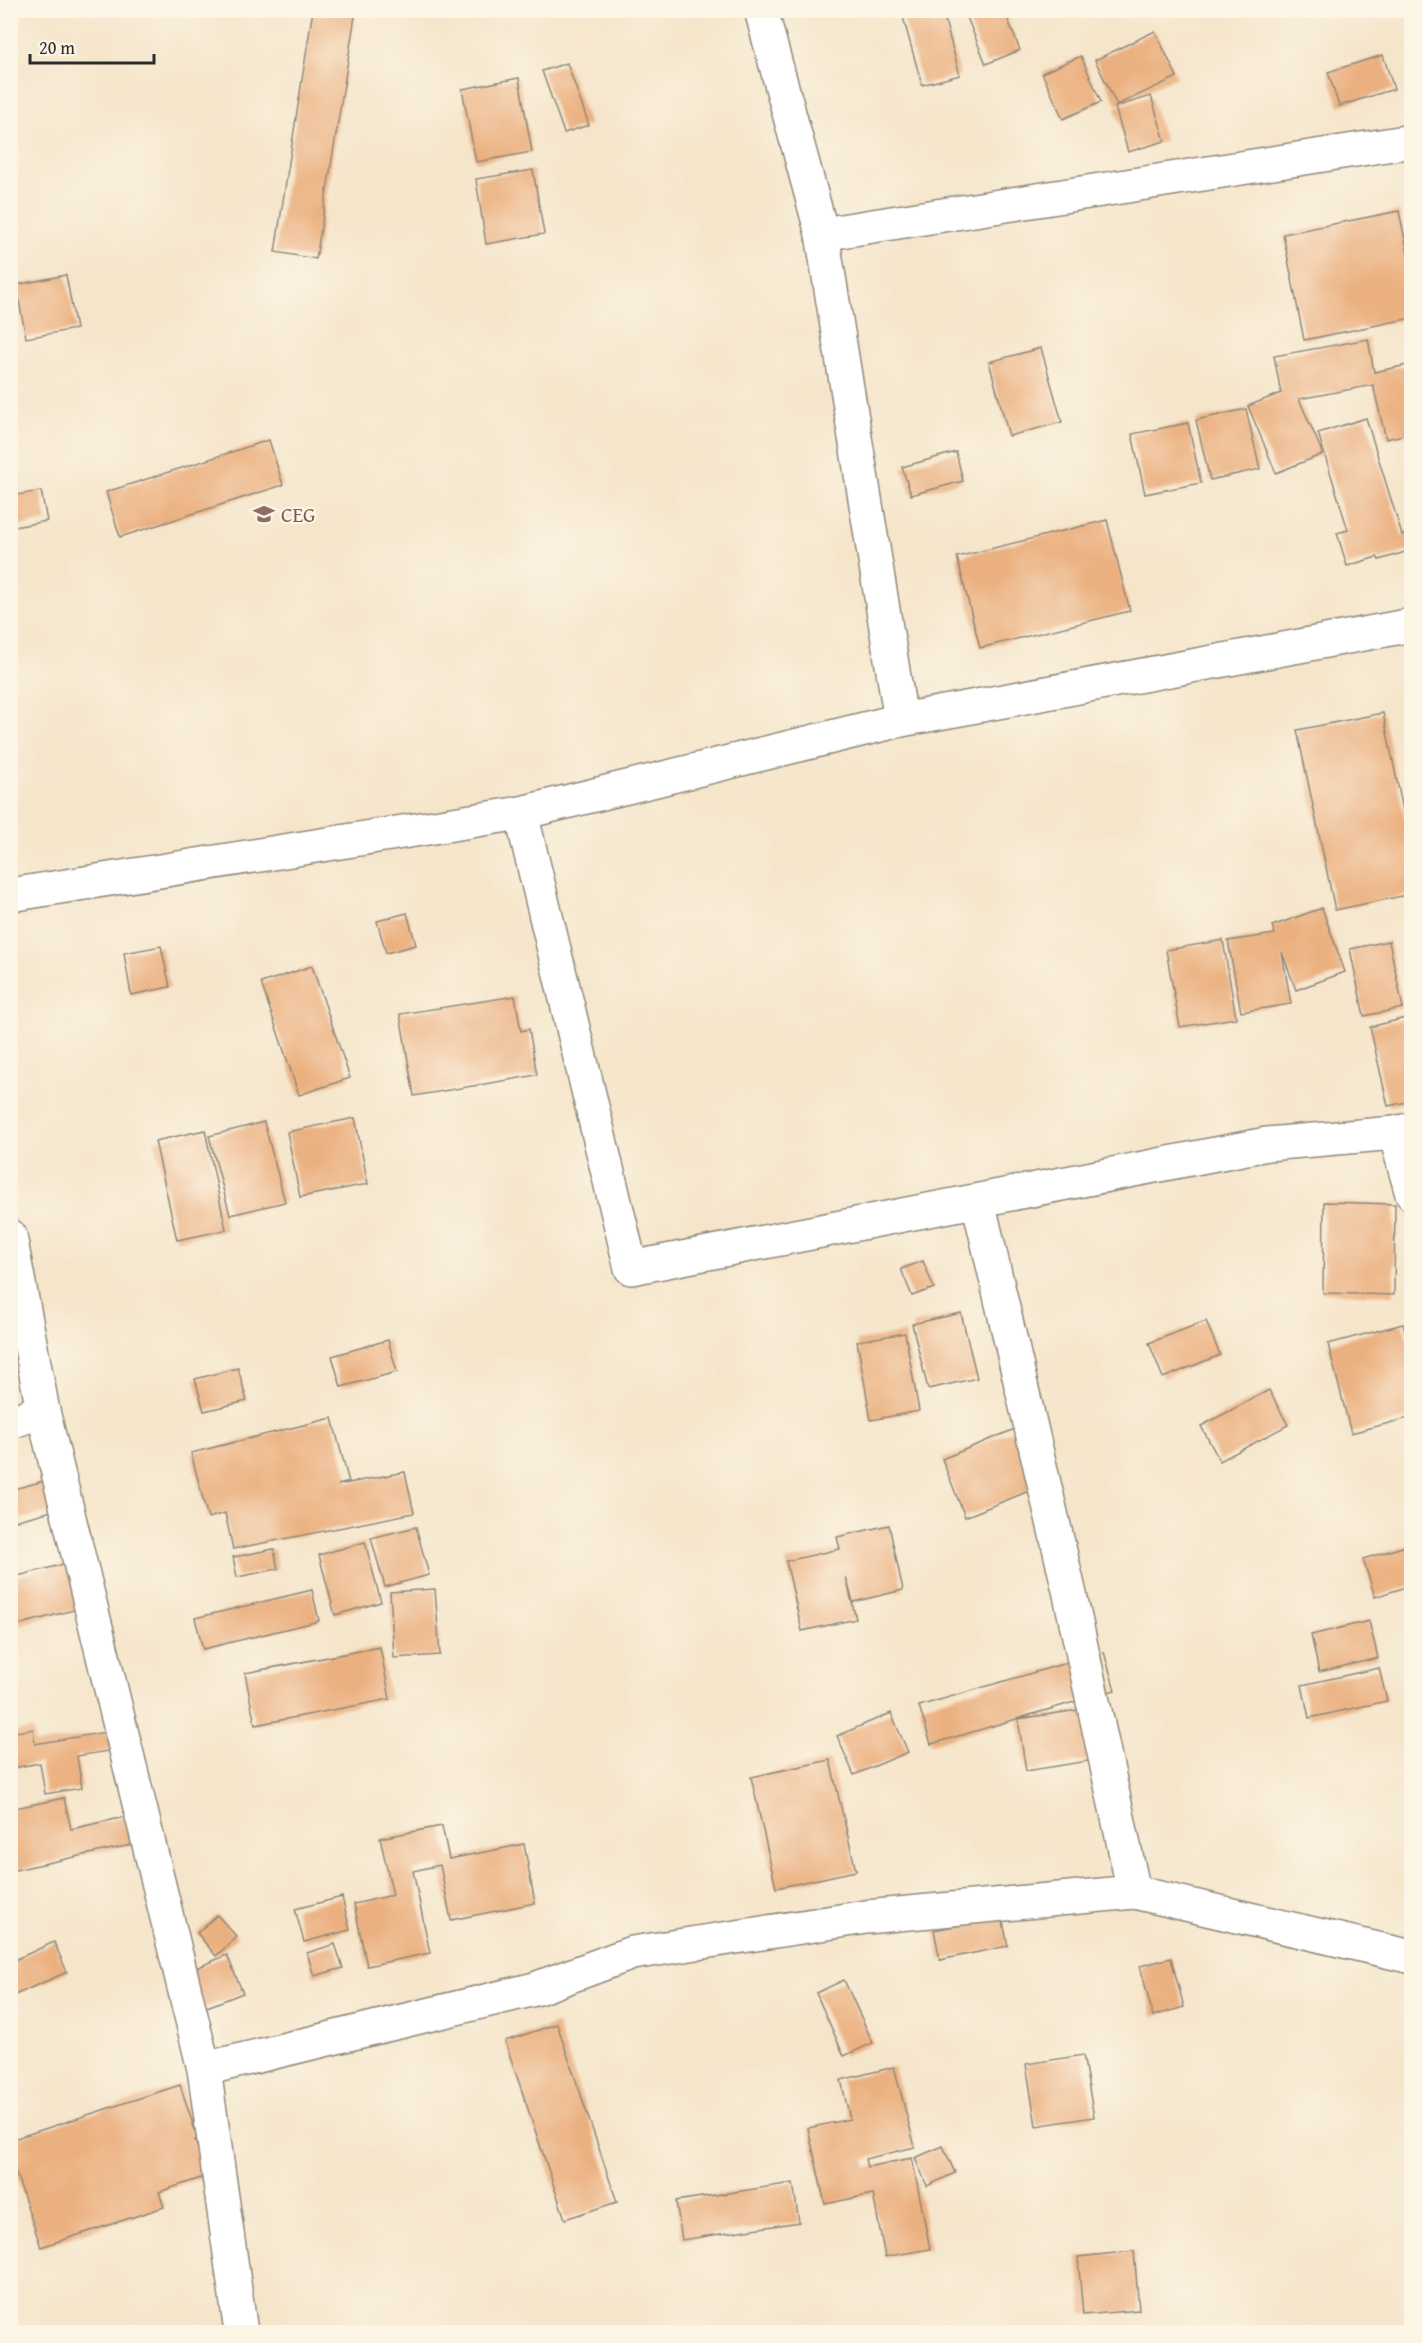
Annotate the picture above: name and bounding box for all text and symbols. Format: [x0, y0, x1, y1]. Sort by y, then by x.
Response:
scale bar [30, 27, 154, 65]
text: 20 m [39, 34, 75, 61]
place label: CEG [281, 499, 315, 530]
school or university icon: CEG [252, 502, 276, 526]

